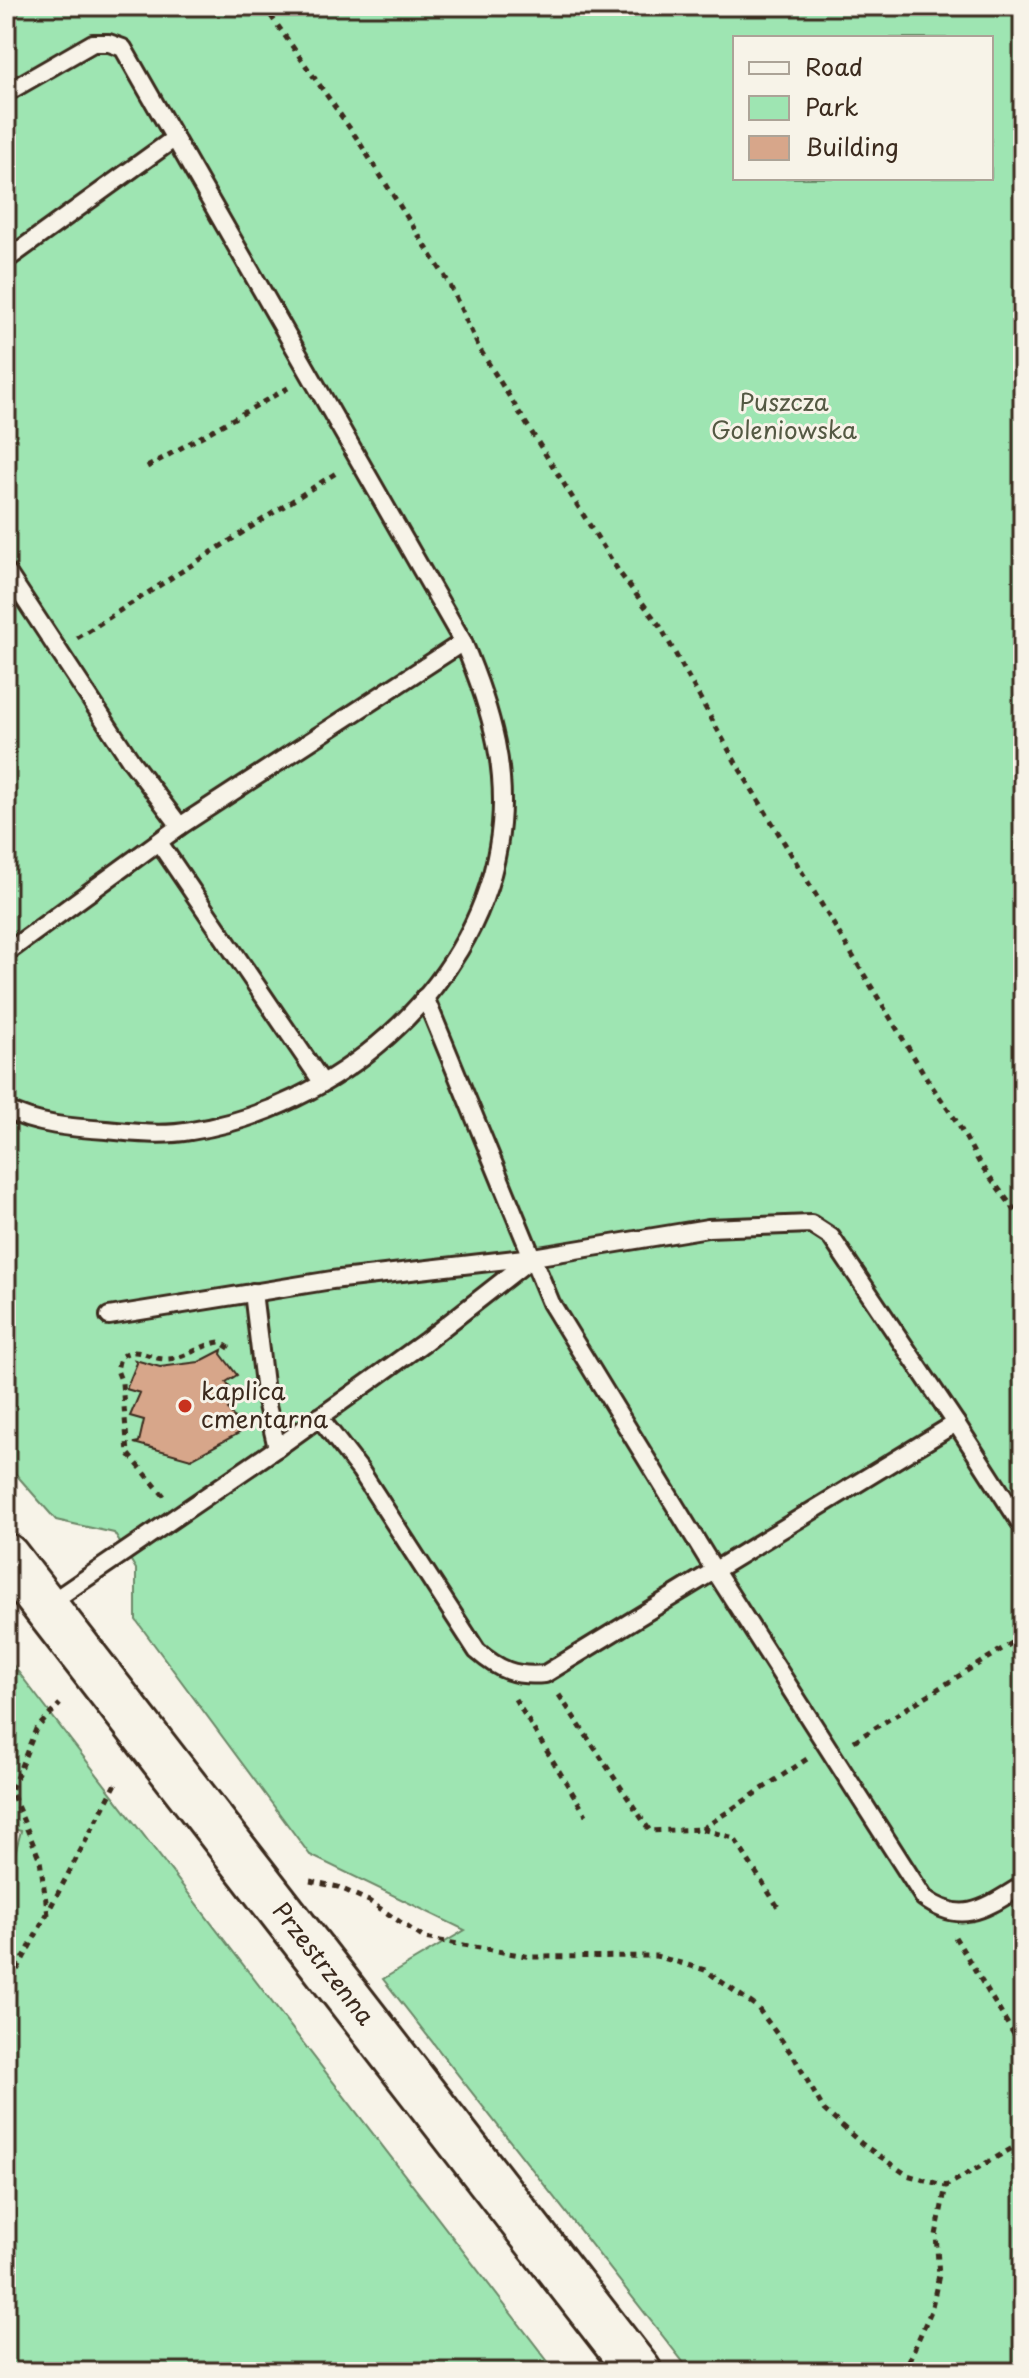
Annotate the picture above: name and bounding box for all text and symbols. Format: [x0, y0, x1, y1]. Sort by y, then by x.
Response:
legend [733, 36, 993, 180]
text: Road [805, 48, 863, 84]
text: Park [805, 88, 859, 124]
text: Building [805, 128, 899, 164]
park label: Puszcza Goleniowska [711, 383, 857, 447]
place label: kaplica cmentarna [201, 1372, 328, 1436]
marker: kaplica cmentarna [176, 1397, 194, 1415]
street label: Przestrzenna [265, 1894, 384, 2032]

